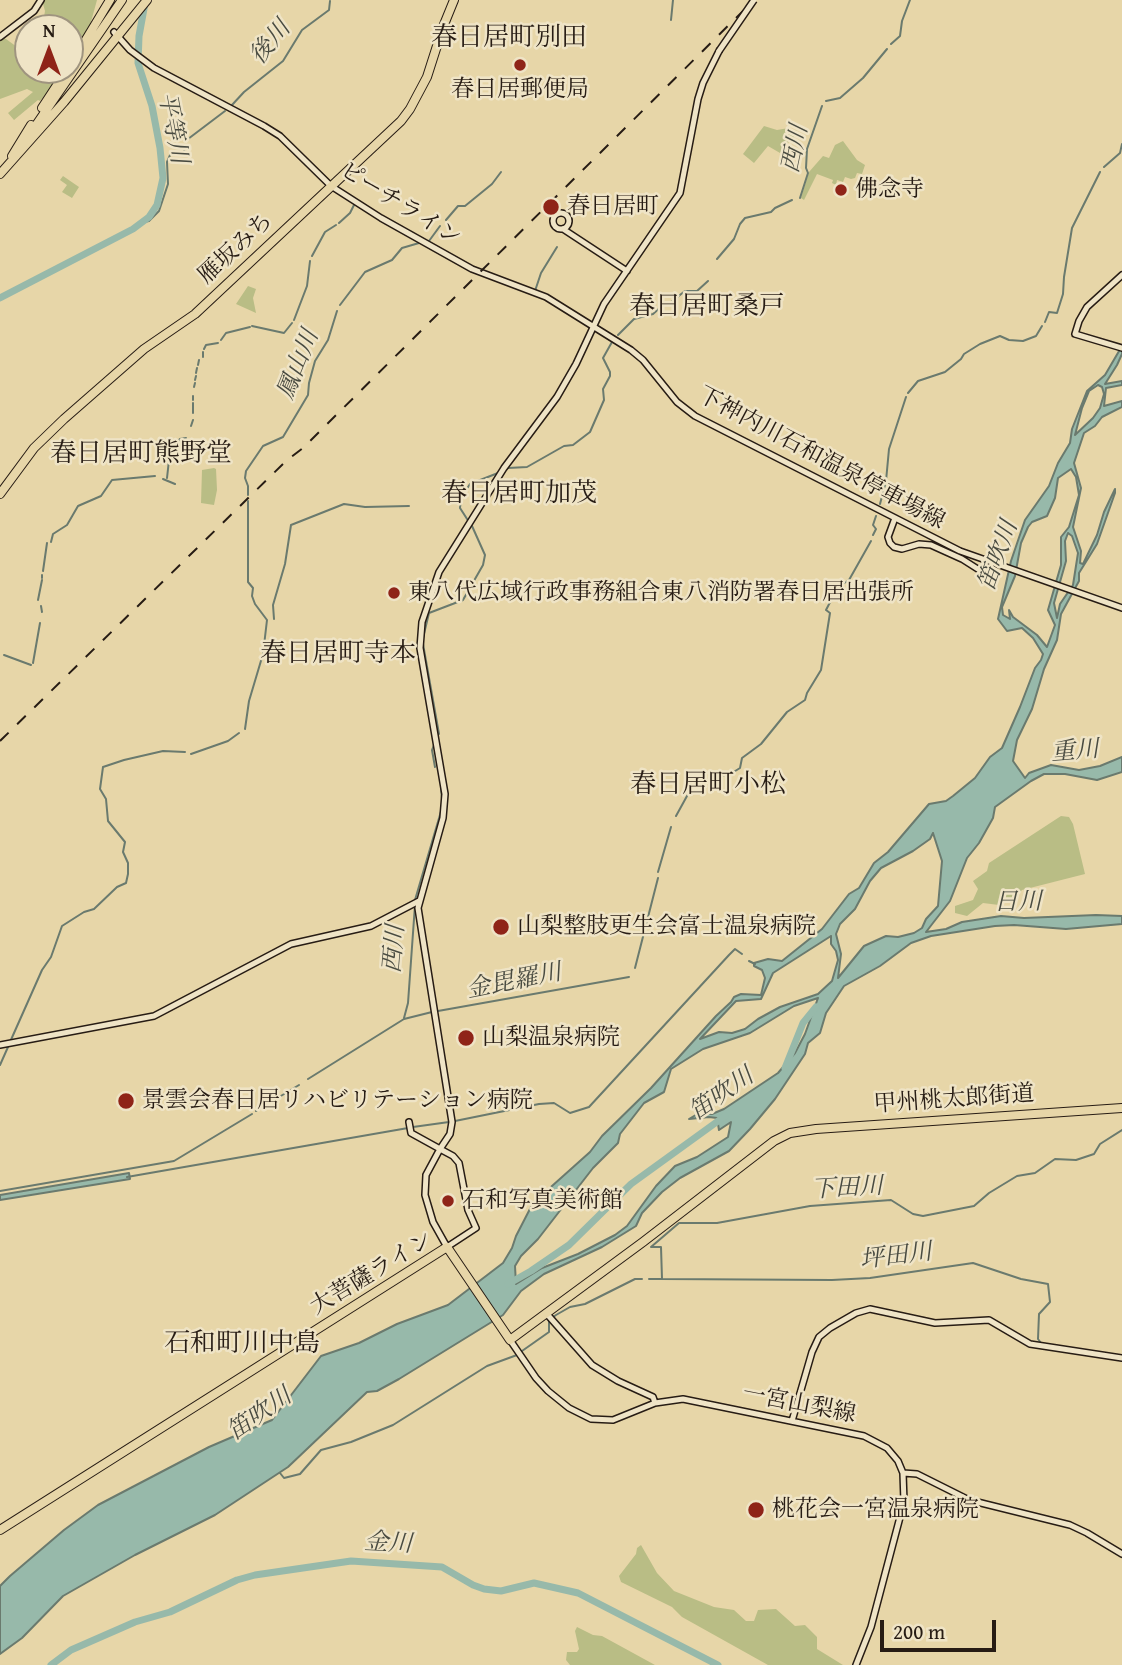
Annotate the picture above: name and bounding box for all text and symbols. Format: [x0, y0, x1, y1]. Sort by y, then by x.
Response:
north arrow [14, 14, 84, 84]
water label: 後川 [245, 15, 297, 71]
text: N [43, 16, 55, 44]
district label: 春日居町別田 [431, 22, 587, 54]
marker: 春日居郵便局 [512, 57, 528, 73]
place label: 春日居郵便局 [451, 76, 589, 104]
water label: 平等川 [151, 90, 193, 166]
water label: 西川 [777, 123, 815, 175]
street label: ピーチライン [335, 157, 465, 253]
place label: 佛念寺 [855, 176, 924, 204]
marker: 佛念寺 [833, 182, 849, 198]
place label: 春日居町 [567, 193, 659, 221]
marker: 春日居町 [541, 197, 561, 217]
street label: 雁坂みち [193, 208, 279, 290]
district label: 春日居町桑戸 [629, 291, 785, 323]
water label: 鳳山川 [272, 326, 326, 404]
street label: 下神内川石和温泉停車場線 [693, 382, 949, 536]
district label: 春日居町熊野堂 [50, 438, 232, 470]
district label: 春日居町加茂 [441, 478, 597, 510]
water label: 笛吹川 [973, 517, 1025, 595]
place label: 東八代広域行政事務組合東八消防署春日居出張所 [408, 579, 914, 607]
marker: 東八代広域行政事務組合東八消防署春日居出張所 [386, 585, 402, 601]
district label: 春日居町寺本 [260, 638, 416, 670]
water label: 重川 [1050, 736, 1100, 768]
district label: 春日居町小松 [630, 769, 786, 801]
water label: 日川 [994, 888, 1042, 918]
place label: 山梨整肢更生会富士温泉病院 [517, 913, 816, 941]
marker: 山梨整肢更生会富士温泉病院 [491, 917, 511, 937]
water label: 西川 [379, 924, 411, 974]
water label: 金毘羅川 [464, 959, 564, 1005]
place label: 山梨温泉病院 [482, 1024, 620, 1052]
marker: 山梨温泉病院 [456, 1028, 476, 1048]
water label: 笛吹川 [684, 1063, 760, 1127]
street label: 甲州桃太郎街道 [873, 1081, 1035, 1119]
place label: 景雲会春日居リハビリテーション病院 [142, 1087, 533, 1115]
marker: 景雲会春日居リハビリテーション病院 [116, 1091, 136, 1111]
water label: 下田川 [810, 1173, 884, 1205]
place label: 石和写真美術館 [462, 1187, 623, 1215]
marker: 石和写真美術館 [440, 1193, 456, 1209]
street label: 大菩薩ライン [306, 1227, 438, 1321]
water label: 坪田川 [859, 1238, 933, 1276]
district label: 石和町川中島 [164, 1328, 320, 1360]
street label: 一宮山梨線 [740, 1380, 858, 1430]
water label: 笛吹川 [222, 1383, 298, 1447]
place label: 桃花会一宮温泉病院 [772, 1496, 979, 1524]
marker: 桃花会一宮温泉病院 [746, 1500, 766, 1520]
water label: 金川 [363, 1528, 413, 1560]
scale bar [884, 1606, 1000, 1650]
text: 200 m [893, 1616, 945, 1647]

